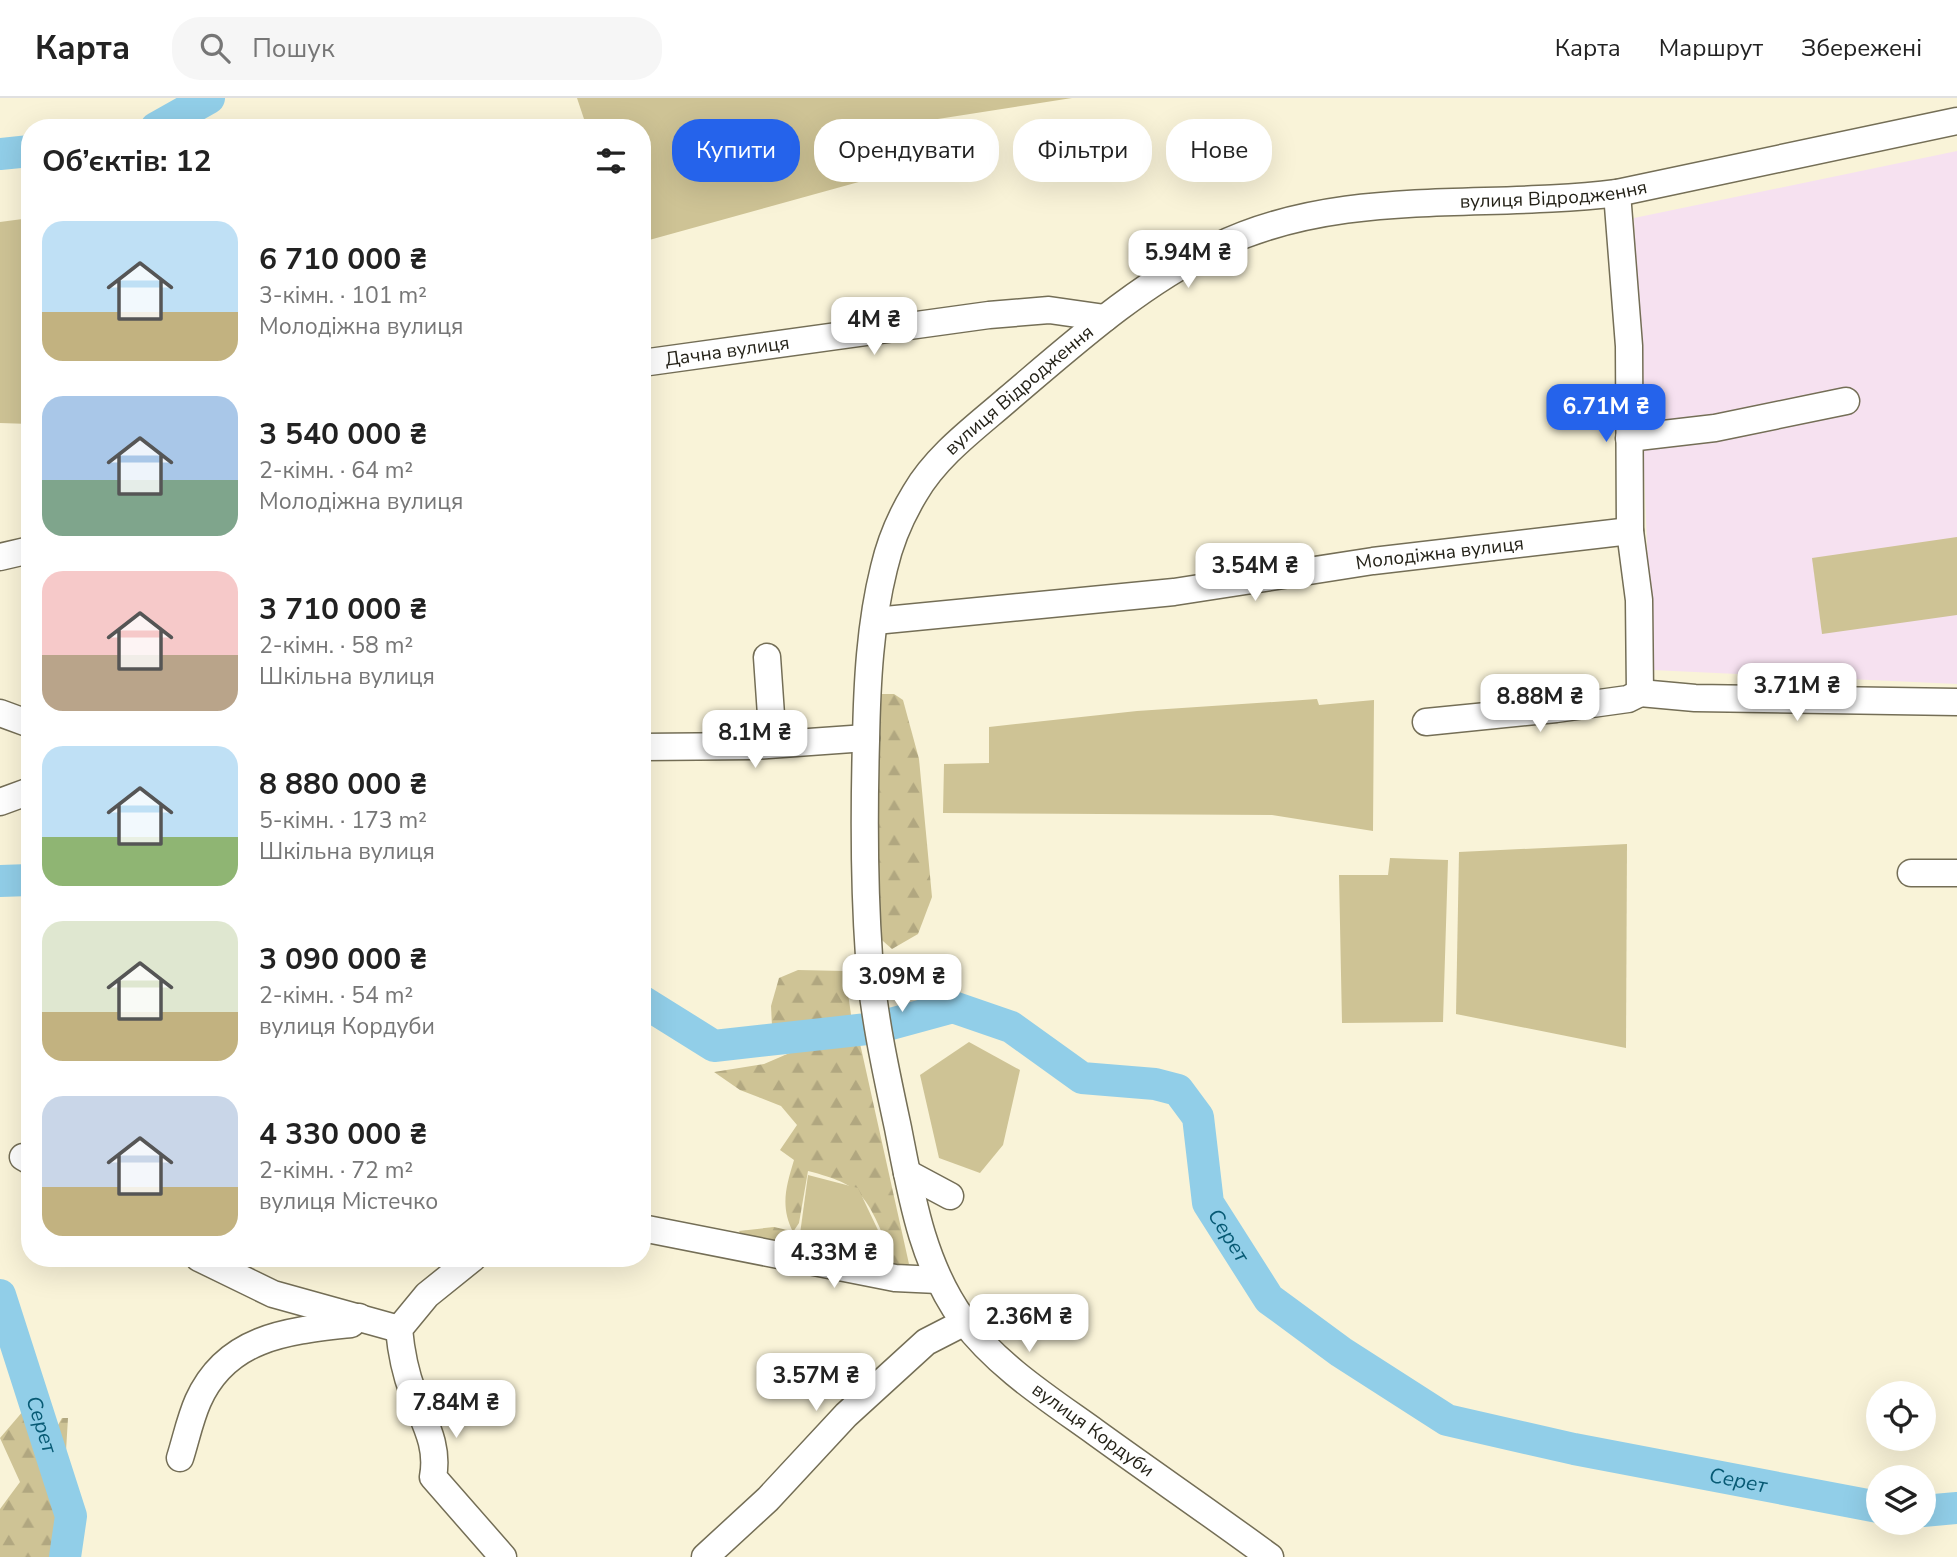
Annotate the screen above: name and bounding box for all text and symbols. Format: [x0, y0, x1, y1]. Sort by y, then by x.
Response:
search box [172, 17, 662, 80]
text: Карта [35, 26, 130, 71]
icon: search [196, 29, 234, 67]
text: Пошук [252, 31, 335, 66]
text: Карта [1555, 32, 1621, 64]
text: Маршрут [1659, 32, 1763, 64]
text: Збережені [1801, 32, 1922, 64]
chip: Купити [672, 119, 800, 182]
chip: Орендувати [814, 119, 999, 182]
chip: Фільтри [1013, 119, 1152, 182]
chip: Нове [1166, 119, 1272, 182]
text: Об’єктів: 12 [42, 141, 212, 182]
icon: filters [592, 142, 630, 180]
street label: вулиця Відродження [1459, 174, 1650, 215]
pin: 5.94M ₴ [1123, 230, 1253, 290]
text: 5.94M ₴ [1144, 237, 1232, 268]
text: 6 710 000 ₴ [259, 239, 427, 280]
icon: home [98, 249, 182, 333]
text: 3-кімн. · 101 m² [259, 280, 427, 311]
pin: 4M ₴ [833, 298, 915, 357]
text: 4M ₴ [847, 304, 901, 335]
text: Молодіжна вулиця [259, 311, 463, 342]
street label: вулиця Відродження [939, 319, 1099, 461]
street label: Дачна вулиця [663, 330, 791, 373]
pin: 6.71M ₴ [1541, 384, 1671, 444]
text: 6.71M ₴ [1562, 391, 1650, 422]
text: 3 540 000 ₴ [259, 414, 427, 455]
icon: home [98, 424, 182, 508]
text: 2-кімн. · 64 m² [259, 455, 413, 486]
text: Молодіжна вулиця [259, 486, 463, 517]
street label: Молодіжна вулиця [1354, 530, 1525, 577]
pin: 3.54M ₴ [1190, 544, 1320, 603]
text: 3.54M ₴ [1211, 550, 1299, 581]
text: 3 710 000 ₴ [259, 589, 427, 630]
icon: home [98, 599, 182, 683]
text: 2-кімн. · 58 m² [259, 630, 413, 661]
text: Шкільна вулиця [259, 661, 435, 692]
pin: 3.71M ₴ [1732, 664, 1862, 723]
text: 3.71M ₴ [1753, 670, 1841, 701]
pin: 8.88M ₴ [1475, 674, 1605, 734]
text: 8.88M ₴ [1496, 681, 1584, 712]
pin: 8.1M ₴ [698, 710, 812, 770]
text: 8.1M ₴ [718, 717, 792, 748]
text: 8 880 000 ₴ [259, 764, 427, 805]
icon: home [98, 774, 182, 858]
text: 5-кімн. · 173 m² [259, 805, 427, 836]
text: Шкільна вулиця [259, 836, 435, 867]
text: 3 090 000 ₴ [259, 939, 427, 980]
icon: home [98, 949, 182, 1033]
pin: 3.09M ₴ [837, 954, 967, 1014]
text: 3.09M ₴ [858, 961, 946, 992]
text: 2-кімн. · 54 m² [259, 980, 413, 1011]
text: вулиця Кордуби [259, 1011, 435, 1042]
text: 4 330 000 ₴ [259, 1114, 427, 1155]
icon: home [98, 1124, 182, 1208]
text: 2-кімн. · 72 m² [259, 1155, 413, 1186]
text: вулиця Містечко [259, 1186, 438, 1217]
water label: Серет [1201, 1203, 1257, 1269]
pin: 4.33M ₴ [769, 1230, 899, 1290]
text: 4.33M ₴ [790, 1237, 878, 1268]
pin: 2.36M ₴ [964, 1294, 1094, 1354]
text: 2.36M ₴ [985, 1301, 1073, 1332]
pin: 3.57M ₴ [751, 1354, 881, 1413]
text: 3.57M ₴ [772, 1360, 860, 1391]
street label: вулиця Кордуби [1027, 1377, 1159, 1483]
pin: 7.84M ₴ [391, 1380, 521, 1440]
map controls [1866, 1381, 1936, 1535]
button: locate [1866, 1381, 1936, 1451]
text: 7.84M ₴ [412, 1387, 500, 1418]
water label: Серет [19, 1392, 64, 1458]
water label: Серет [1707, 1461, 1771, 1500]
button: layers [1866, 1465, 1936, 1535]

